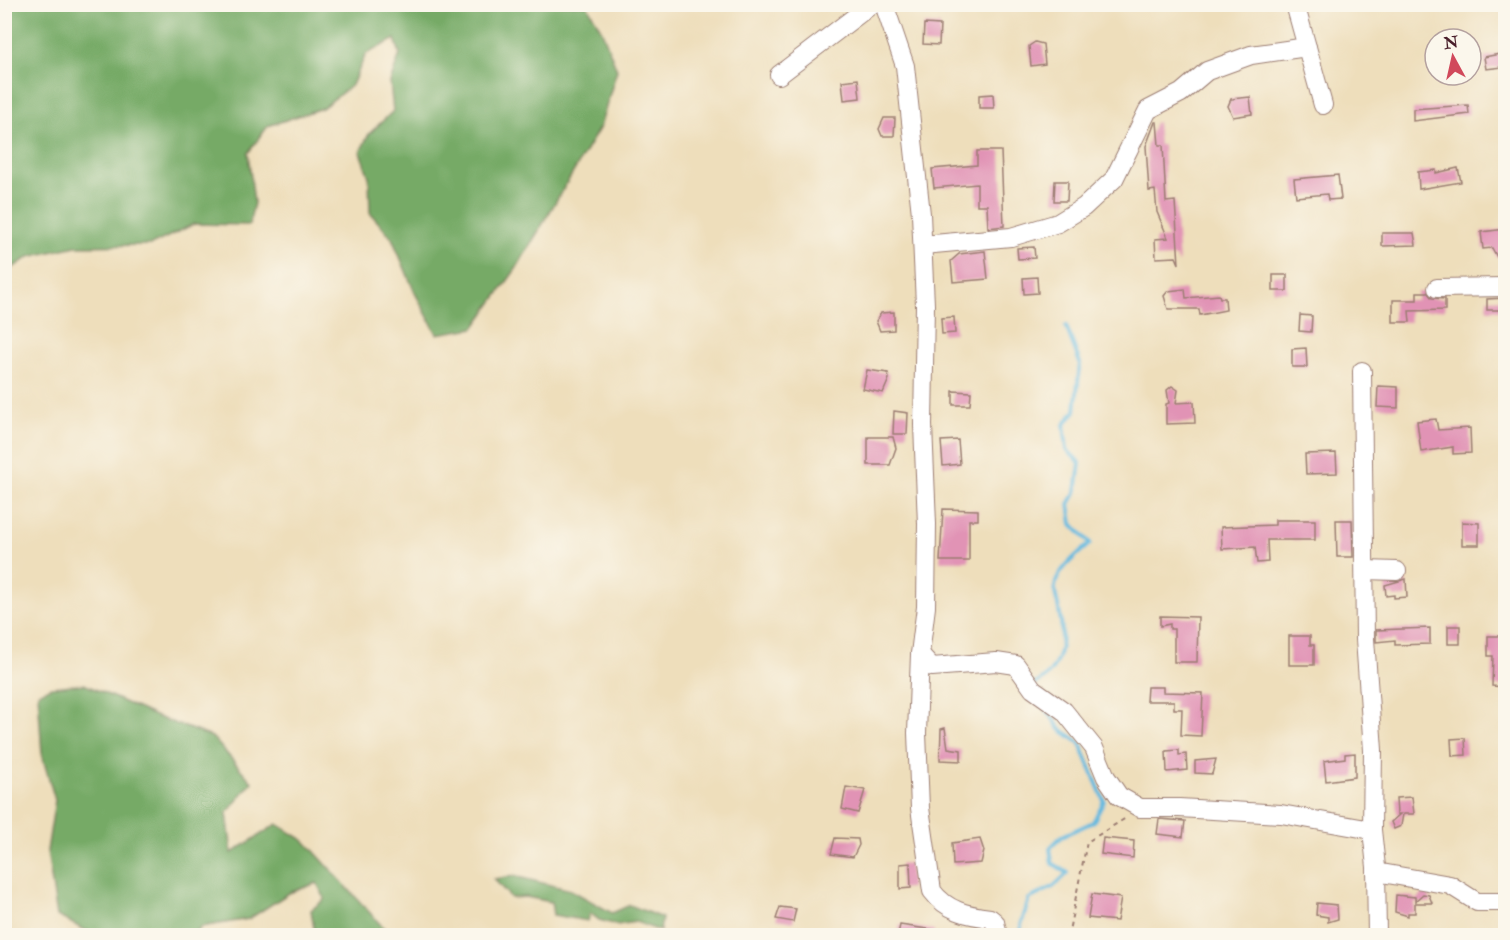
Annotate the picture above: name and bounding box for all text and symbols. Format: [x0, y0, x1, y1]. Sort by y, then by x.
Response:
north arrow [1423, 27, 1483, 87]
text: N [1442, 32, 1460, 54]

